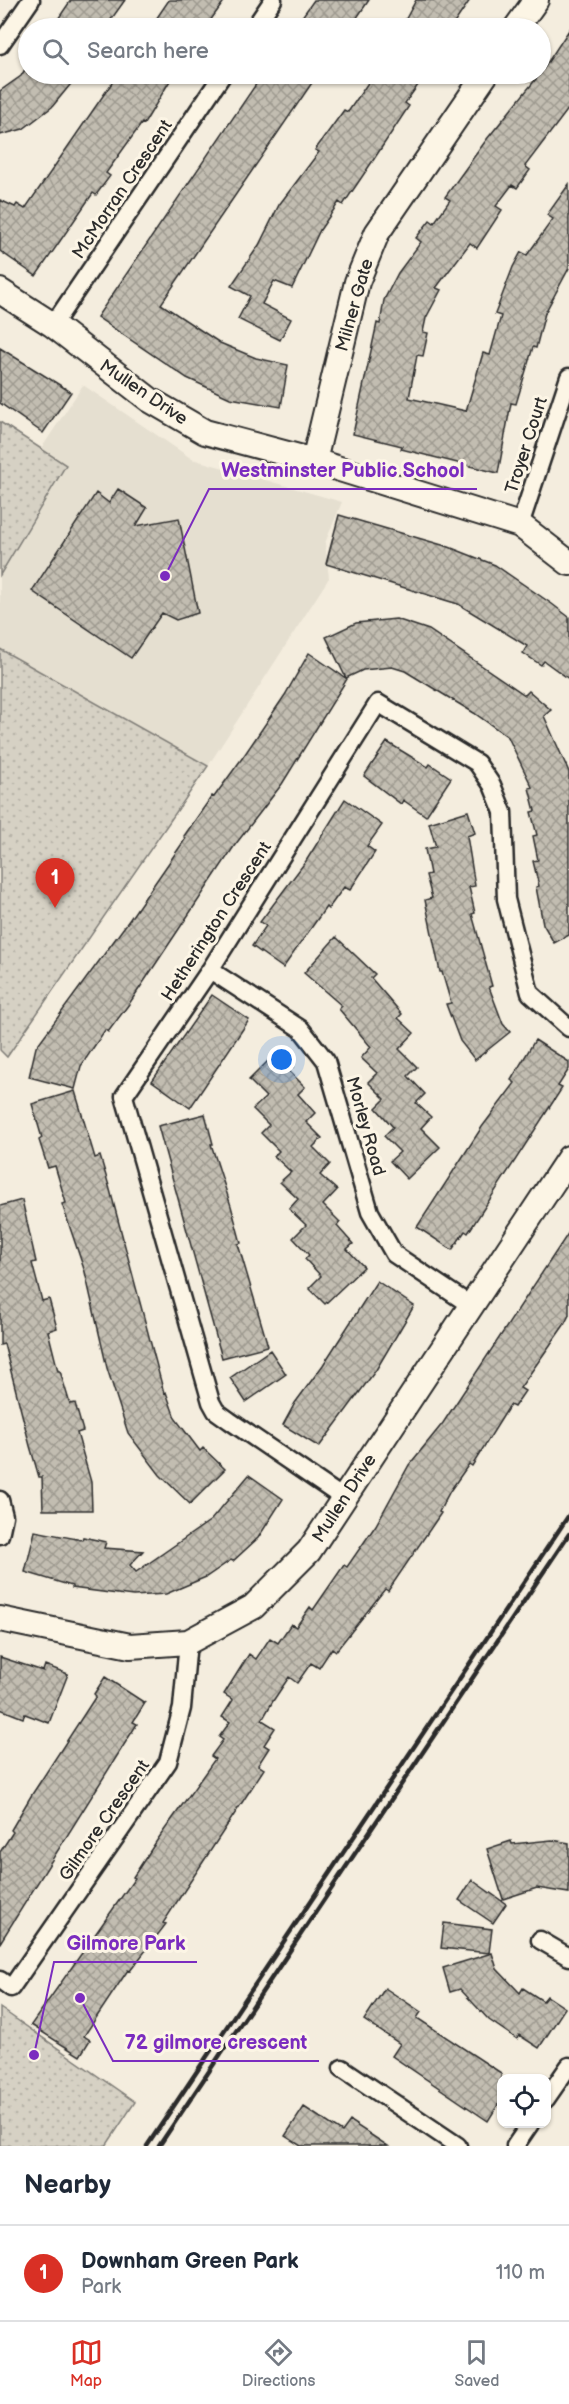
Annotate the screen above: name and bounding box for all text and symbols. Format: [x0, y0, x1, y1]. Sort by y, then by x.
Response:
search box [18, 18, 551, 84]
icon: search [39, 35, 72, 68]
text: Search here [87, 38, 209, 65]
street label: McMorran Crescent [68, 115, 177, 263]
street label: Milner Gate [331, 256, 378, 354]
street label: Mullen Drive [96, 355, 192, 430]
street label: Troyer Court [501, 394, 552, 496]
callout: Westminster Public School [209, 451, 477, 489]
text: Westminster Public School [221, 459, 465, 483]
street label: Hetherington Crescent [157, 837, 276, 1005]
pin: 1 [36, 858, 74, 908]
your location [267, 1045, 296, 1074]
street label: Morley Road [341, 1074, 390, 1178]
street label: Mullen Drive [308, 1450, 381, 1547]
street label: Gilmore Crescent [55, 1755, 154, 1885]
callout: Gilmore Park [54, 1924, 197, 1962]
text: Gilmore Park [66, 1932, 186, 1956]
callout: 72 gilmore crescent [113, 2023, 319, 2061]
text: 72 gilmore crescent [125, 2031, 308, 2055]
map controls [497, 2074, 551, 2128]
button: locate [497, 2074, 551, 2128]
text: Nearby [24, 2170, 111, 2201]
text: Downham Green Park [81, 2248, 299, 2275]
text: 1 [39, 2261, 48, 2285]
text: 110 m [496, 2261, 545, 2285]
text: Park [81, 2275, 121, 2299]
tab: Map [70, 2336, 103, 2391]
tab: Directions [242, 2336, 315, 2391]
tab: Saved [454, 2336, 499, 2391]

